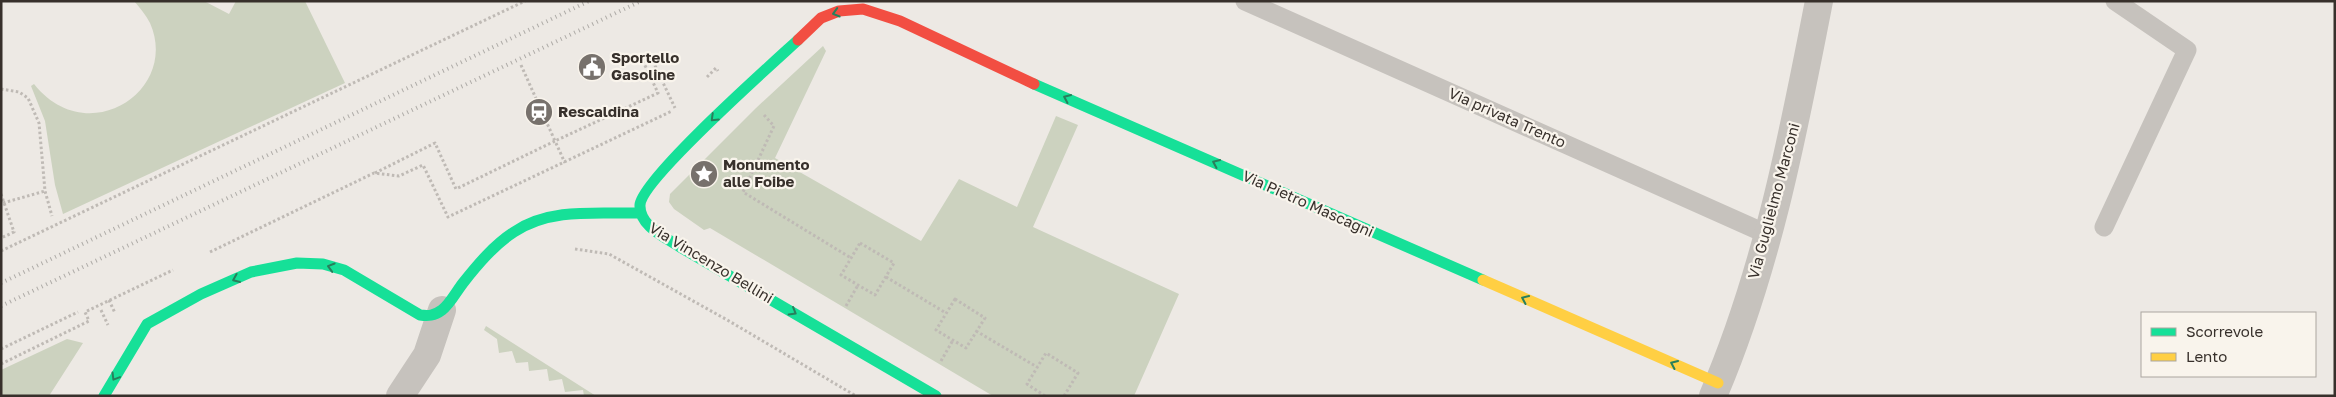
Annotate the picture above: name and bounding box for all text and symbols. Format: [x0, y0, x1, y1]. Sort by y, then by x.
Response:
one-way arrow [832, 7, 841, 17]
place label: Sportello Gasoline [611, 48, 679, 83]
public building icon: Sportello Gasoline [577, 52, 607, 82]
street label: Via privata Trento [1446, 83, 1569, 151]
one-way arrow [1063, 94, 1072, 105]
station icon: Rescaldina [524, 97, 554, 127]
place label: Rescaldina [558, 102, 639, 120]
one-way arrow [711, 112, 720, 121]
street label: Via Guglielmo Marconi [1744, 121, 1803, 281]
place label: Monumento alle Foibe [723, 155, 809, 190]
place icon: Monumento alle Foibe [689, 159, 719, 189]
one-way arrow [1212, 159, 1221, 170]
street label: Via Pietro Mascagni [1240, 166, 1377, 240]
street label: Via Vincenzo Bellini [646, 218, 777, 306]
one-way arrow [327, 262, 335, 272]
one-way arrow [232, 272, 241, 283]
one-way arrow [1521, 294, 1530, 305]
one-way arrow [788, 306, 797, 316]
legend [2141, 312, 2316, 377]
text: Scorrevole [2186, 322, 2263, 340]
text: Lento [2186, 347, 2227, 365]
one-way arrow [1670, 359, 1679, 370]
one-way arrow [111, 372, 121, 381]

